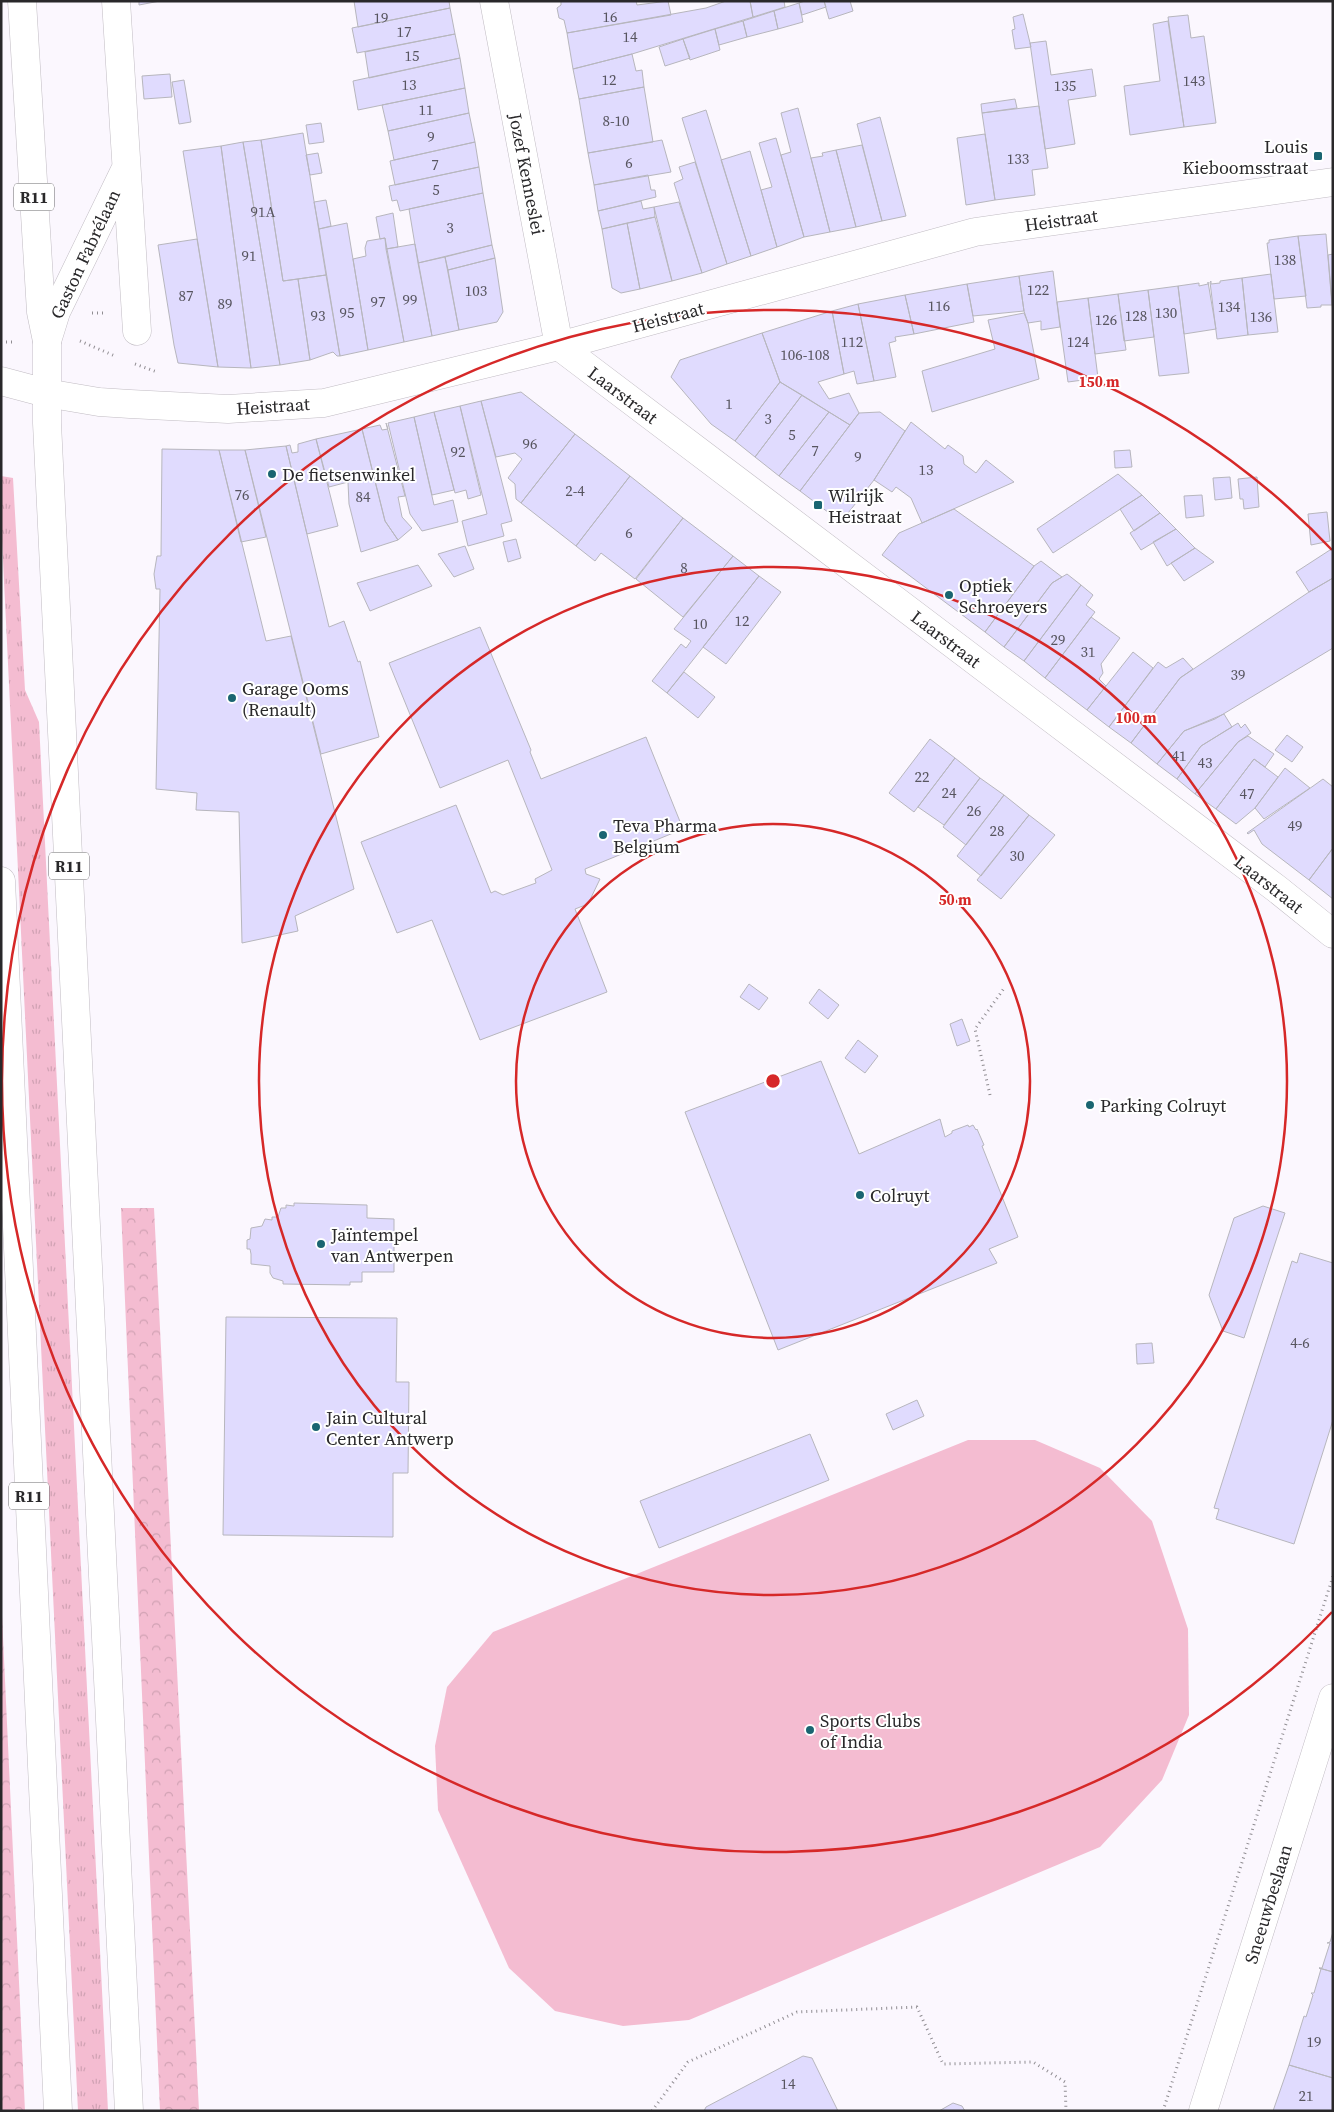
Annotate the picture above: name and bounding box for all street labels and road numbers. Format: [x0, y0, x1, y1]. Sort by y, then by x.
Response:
street label: Jozef Kenneslei [503, 110, 551, 237]
road number: R11 [14, 183, 54, 210]
street label: Gaston Fabrélaan [44, 185, 126, 323]
street label: Heistraat [1023, 202, 1099, 238]
street label: Heistraat [629, 295, 707, 339]
street label: Laarstraat [583, 360, 663, 430]
street label: Heistraat [235, 391, 311, 421]
street label: Laarstraat [906, 604, 986, 674]
street label: Laarstraat [1229, 849, 1309, 919]
road number: R11 [49, 852, 89, 879]
road number: R11 [9, 1482, 49, 1510]
street label: Sneeuwbeslaan [1238, 1841, 1298, 1967]

